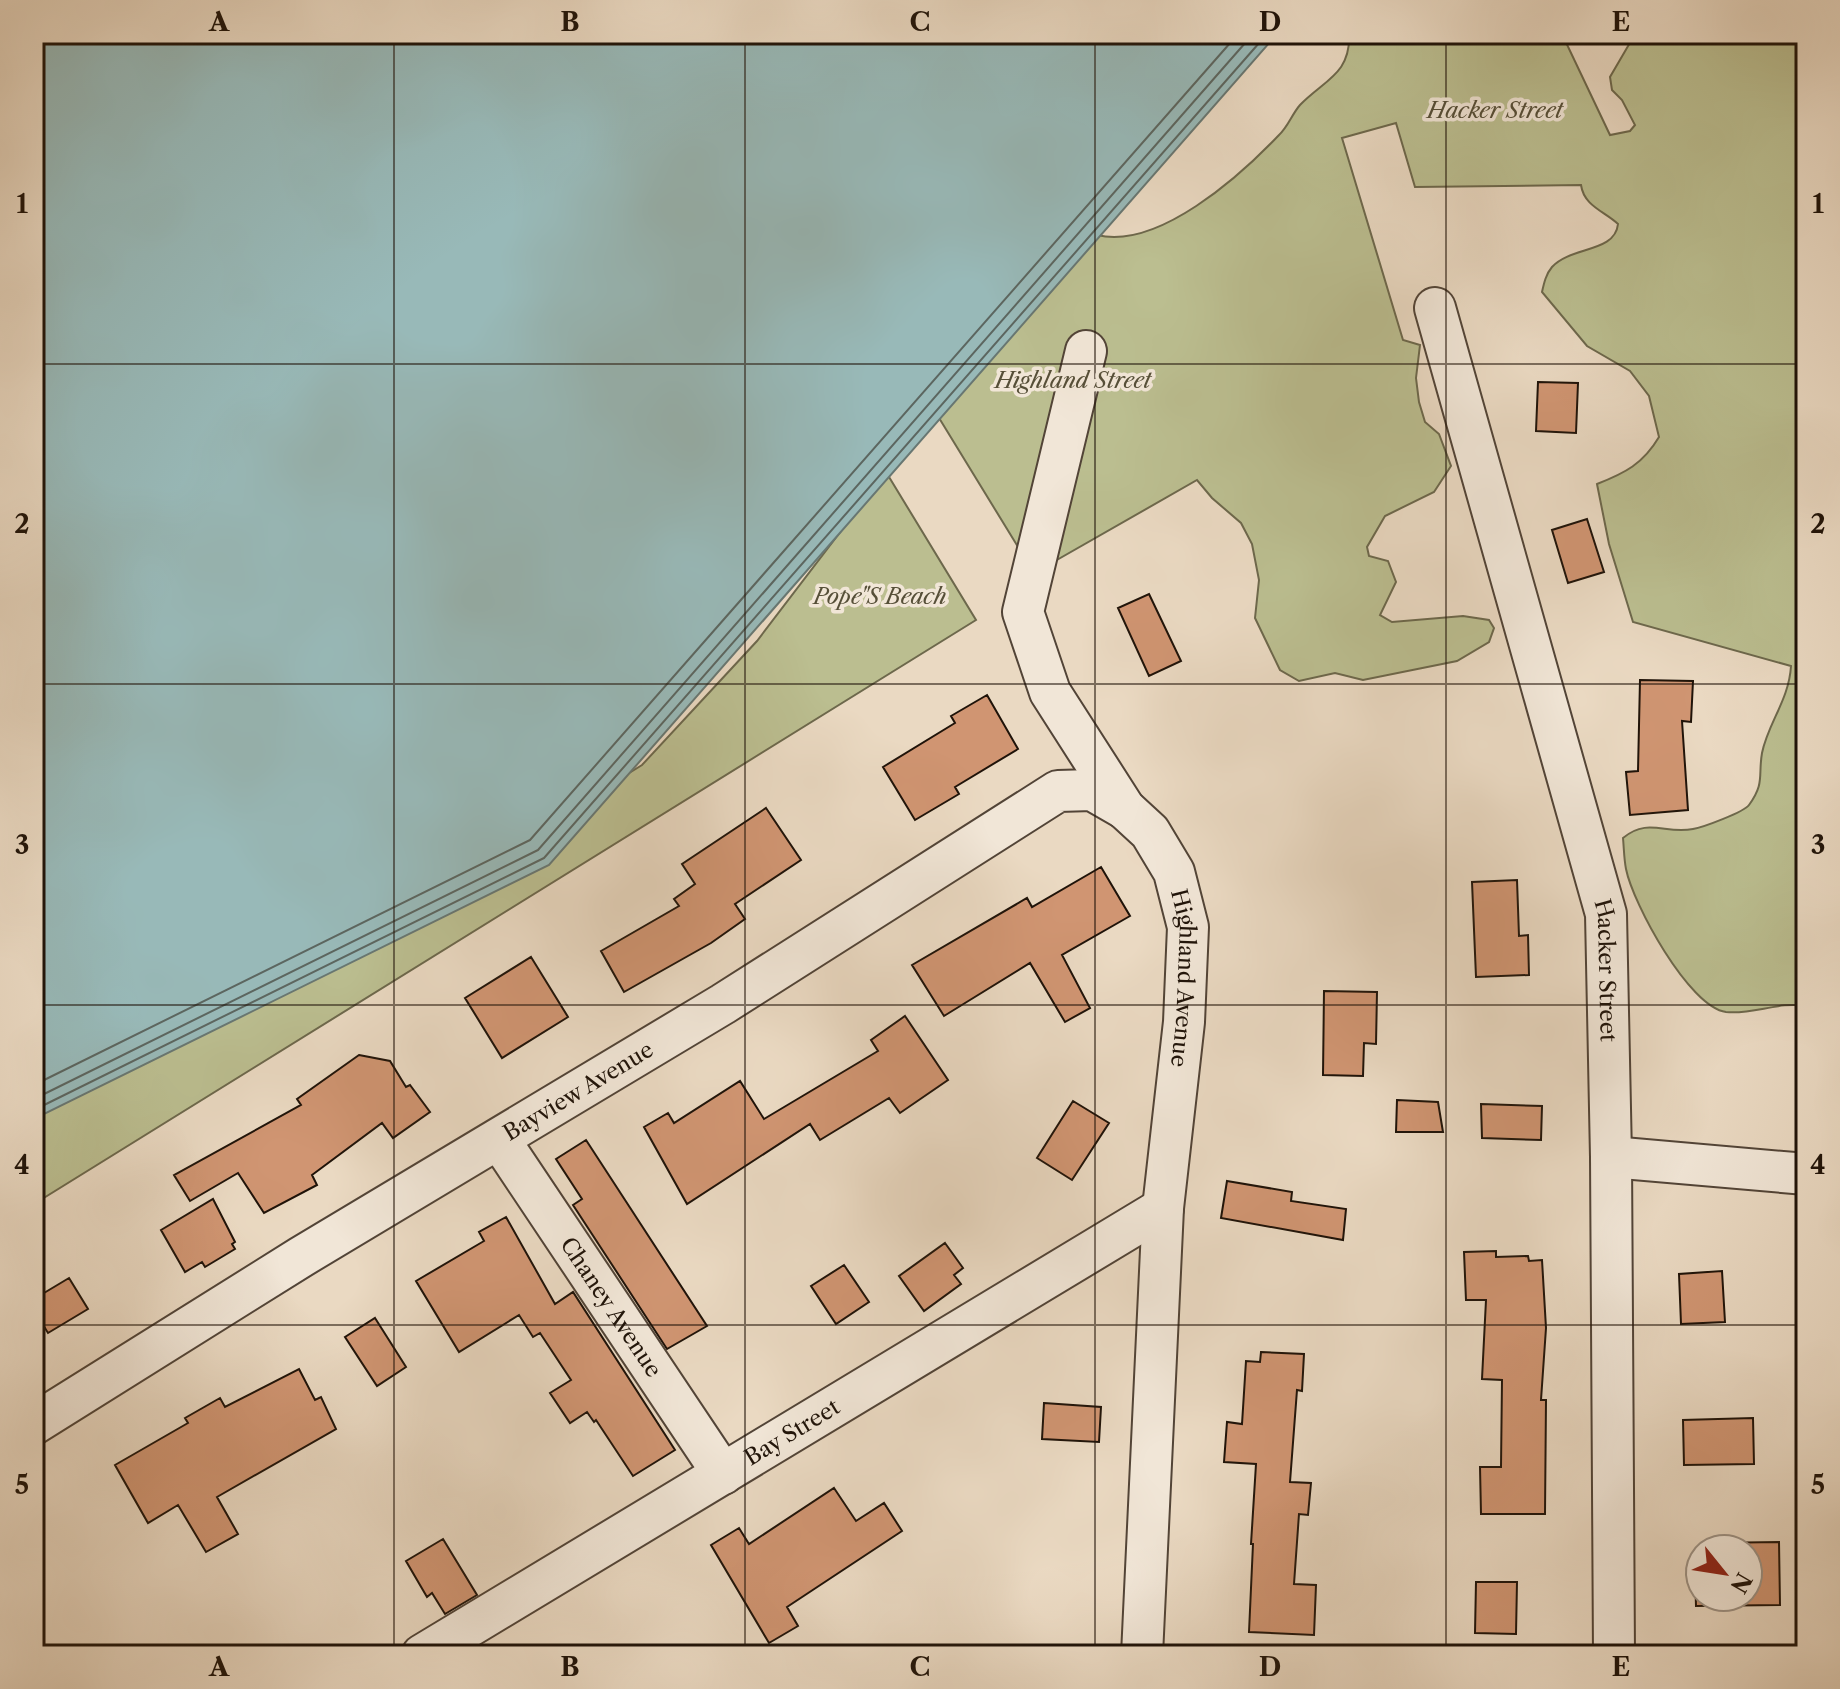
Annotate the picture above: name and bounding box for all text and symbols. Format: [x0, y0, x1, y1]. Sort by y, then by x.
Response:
text: A [208, 6, 230, 38]
text: B [560, 6, 580, 38]
text: C [910, 6, 930, 38]
text: D [1259, 6, 1281, 38]
text: E [1612, 6, 1630, 38]
park label: Hacker Street [1425, 97, 1564, 124]
text: 1 [16, 188, 28, 220]
text: 1 [1812, 188, 1824, 220]
park label: Highland Street [993, 367, 1152, 394]
text: 2 [14, 508, 30, 540]
text: 2 [1810, 508, 1826, 540]
park label: Pope"S Beach [812, 583, 946, 610]
text: 3 [15, 829, 29, 861]
text: 3 [1811, 829, 1825, 861]
street label: Highland Avenue [1165, 886, 1201, 1069]
street label: Hacker Street [1588, 896, 1622, 1042]
street label: Bayview Avenue [498, 1036, 658, 1147]
text: 4 [14, 1149, 30, 1181]
text: 4 [1810, 1149, 1826, 1181]
street label: Chaney Avenue [554, 1232, 667, 1382]
street label: Bay Street [740, 1393, 845, 1471]
text: 5 [15, 1469, 29, 1501]
text: 5 [1811, 1469, 1825, 1501]
north arrow [1684, 1533, 1764, 1613]
text: N [1724, 1568, 1757, 1598]
text: A [208, 1651, 230, 1683]
text: B [560, 1651, 580, 1683]
text: C [910, 1651, 930, 1683]
text: D [1259, 1651, 1281, 1683]
text: E [1612, 1651, 1630, 1683]

